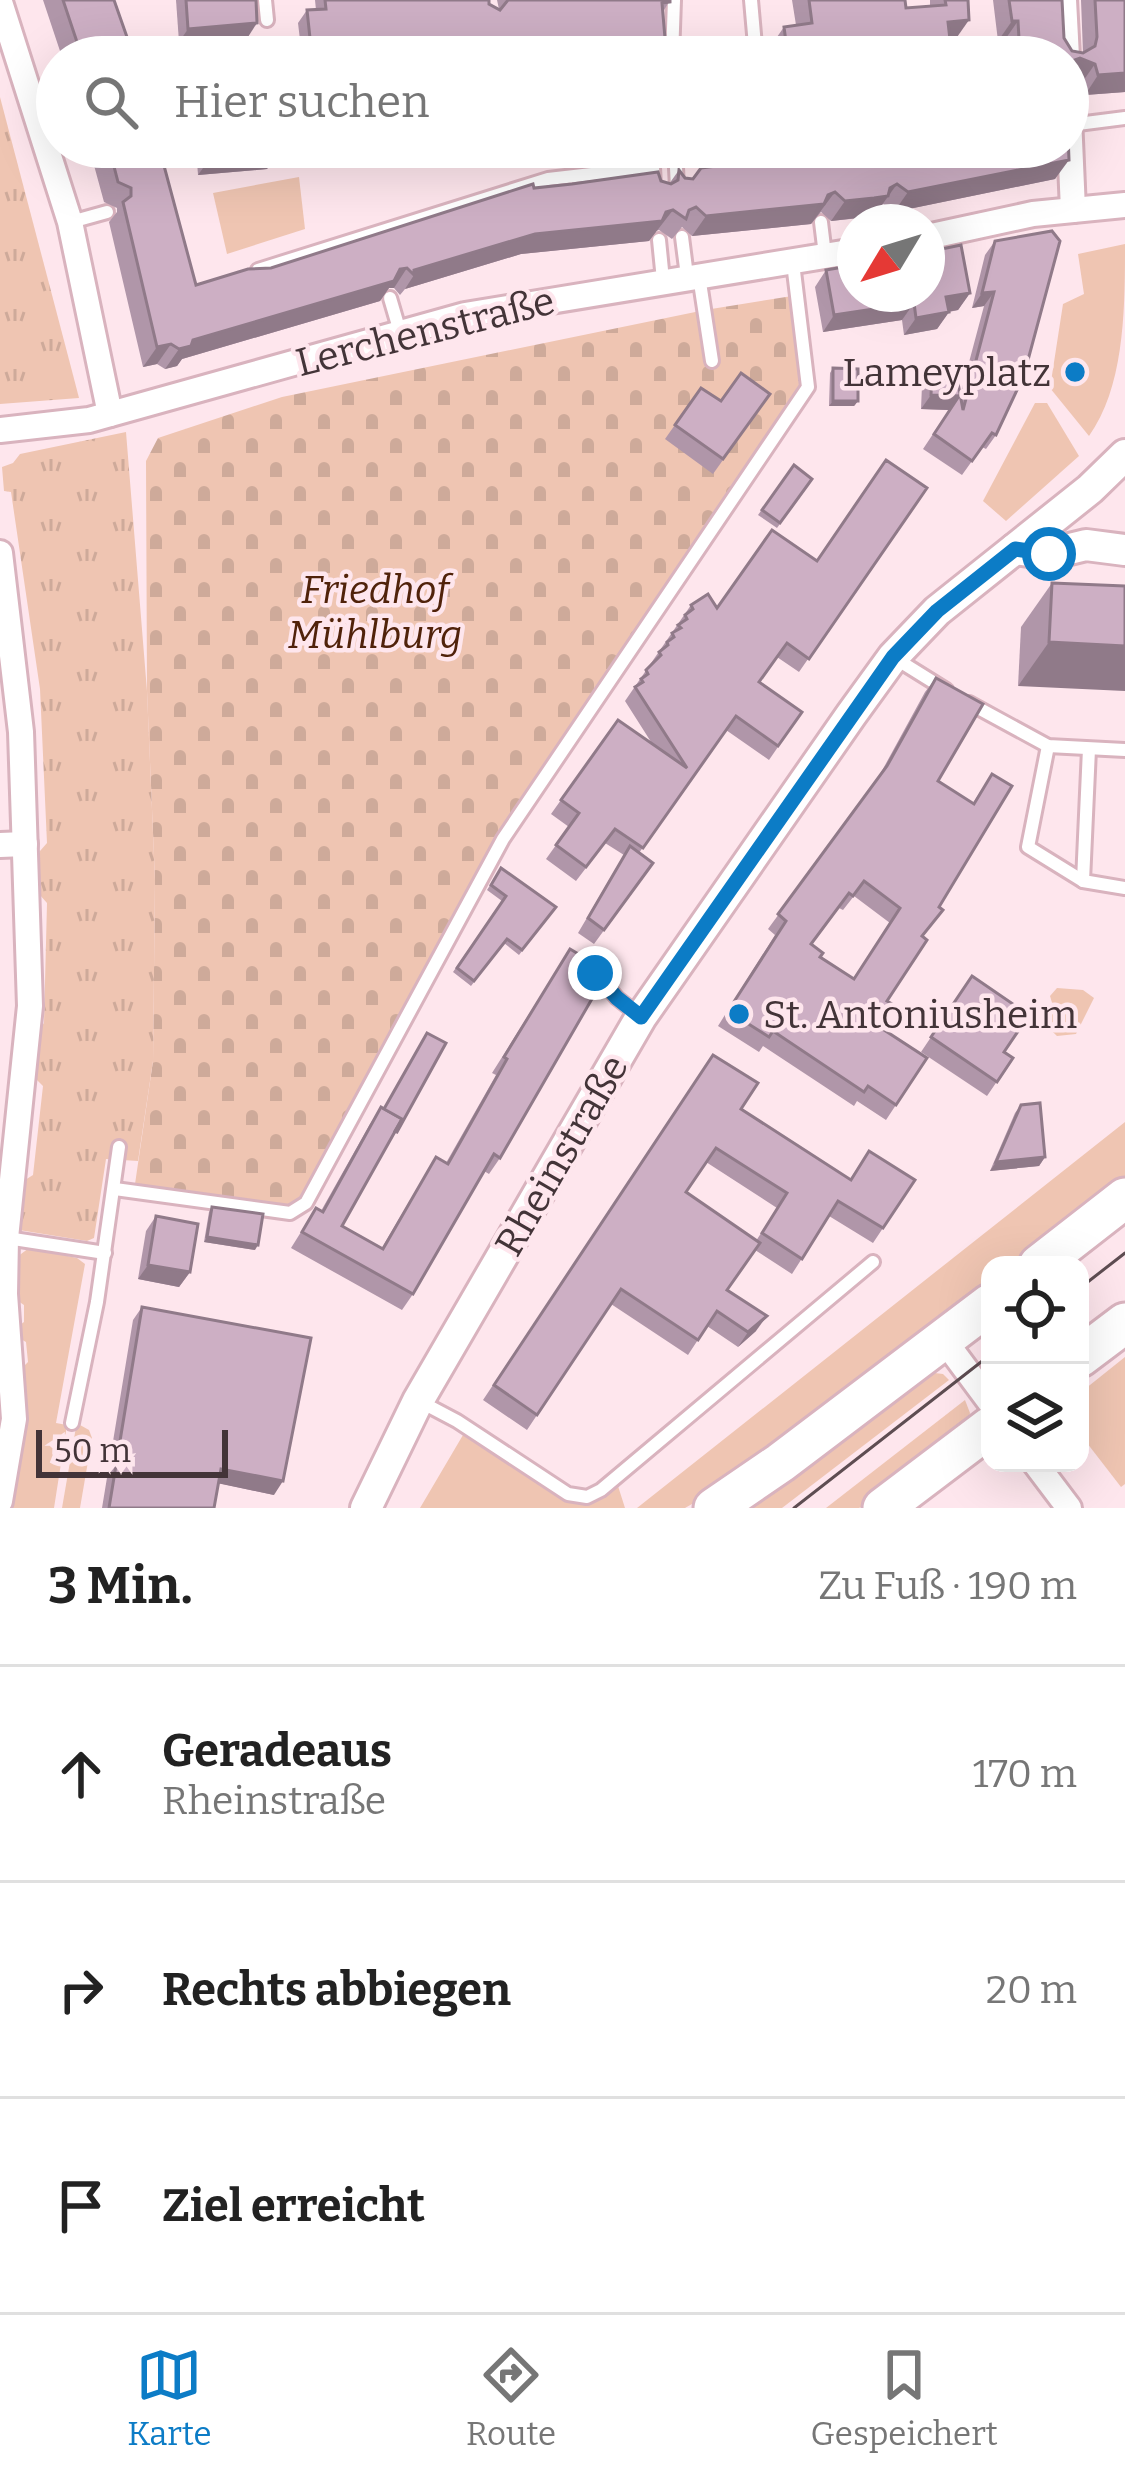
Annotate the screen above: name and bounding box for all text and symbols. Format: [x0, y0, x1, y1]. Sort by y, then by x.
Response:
search box [36, 36, 1089, 168]
icon: search [78, 69, 144, 135]
text: Hier suchen [174, 75, 430, 129]
north arrow [837, 204, 945, 312]
street label: Lerchenstraße [291, 278, 559, 386]
place label: Lameyplatz [842, 350, 1051, 396]
marker: Lameyplatz [1062, 359, 1088, 385]
route start [1022, 527, 1076, 581]
park label: Friedhof Mühlburg [288, 567, 462, 658]
route end [568, 946, 622, 1000]
place label: St. Antoniusheim [763, 992, 1077, 1038]
marker: St. Antoniusheim [726, 1001, 752, 1027]
street label: Rheinstraße [486, 1047, 638, 1264]
map controls [981, 1256, 1089, 1472]
button: locate [981, 1256, 1089, 1364]
button: layers [981, 1364, 1089, 1472]
scale bar [36, 1424, 228, 1477]
text: 50 m [54, 1431, 131, 1471]
text: 3 Min. [48, 1555, 193, 1617]
text: Zu Fuß · 190 m [818, 1563, 1077, 1609]
text: Geradeaus [162, 1724, 392, 1778]
icon: ahead [48, 1741, 114, 1807]
text: 170 m [973, 1751, 1077, 1797]
text: Rheinstraße [162, 1778, 386, 1824]
icon: right [48, 1957, 114, 2023]
text: Rechts abbiegen [162, 1963, 511, 2017]
text: 20 m [986, 1967, 1077, 2013]
icon: arrive [48, 2173, 114, 2239]
text: Ziel erreicht [162, 2179, 425, 2233]
tab: Karte [127, 2342, 211, 2454]
tab: Route [466, 2342, 556, 2454]
tab: Gespeichert [811, 2342, 998, 2454]

